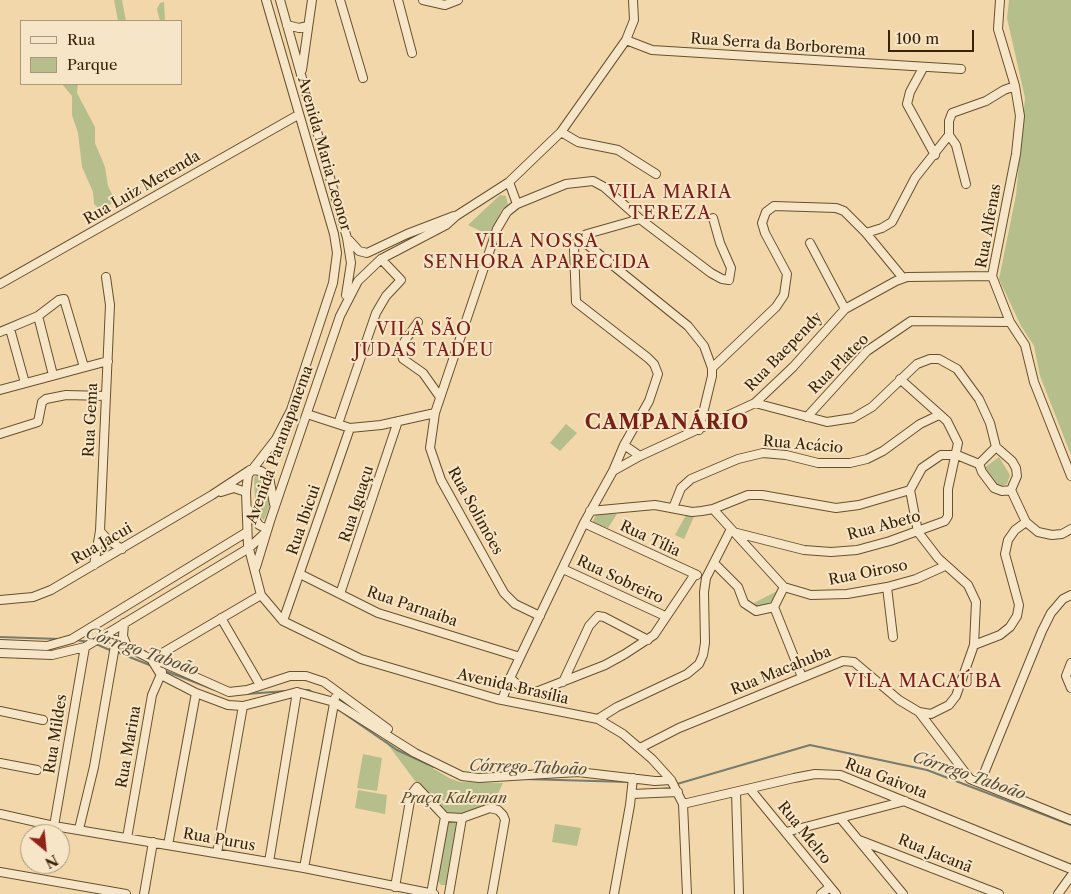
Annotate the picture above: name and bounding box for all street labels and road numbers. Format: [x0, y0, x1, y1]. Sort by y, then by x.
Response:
street label: Rua Serra da Borborema [690, 30, 866, 60]
street label: Avenida Maria Leonor [293, 75, 355, 233]
street label: Rua Luiz Merenda [80, 147, 204, 229]
street label: Rua Alfenas [973, 183, 1005, 269]
street label: Rua Baependy [742, 309, 826, 395]
street label: Rua Plateo [805, 330, 873, 398]
street label: Avenida Paranapanema [243, 363, 317, 527]
street label: Rua Gema [80, 382, 102, 458]
street label: Rua Acácio [762, 433, 844, 457]
street label: Rua Iguaçu [336, 463, 378, 545]
street label: Rua Solimões [444, 464, 506, 558]
street label: Rua Ibicui [284, 483, 324, 557]
street label: Rua Abeto [845, 508, 923, 544]
street label: Rua Tília [617, 517, 683, 561]
street label: Rua Jacui [69, 520, 135, 568]
street label: Rua Sobreiro [574, 552, 666, 608]
street label: Rua Oiroso [827, 557, 909, 589]
street label: Rua Parnaíba [364, 583, 460, 631]
street label: Rua Macahuba [728, 643, 834, 699]
street label: Avenida Brasília [455, 665, 571, 709]
street label: Rua Mildes [41, 693, 71, 775]
street label: Rua Marina [113, 704, 145, 790]
street label: Rua Gaivota [842, 755, 930, 803]
street label: Rua Melro [773, 798, 835, 868]
street label: Rua Purus [181, 825, 257, 855]
street label: Rua Jacanã [895, 831, 975, 877]

